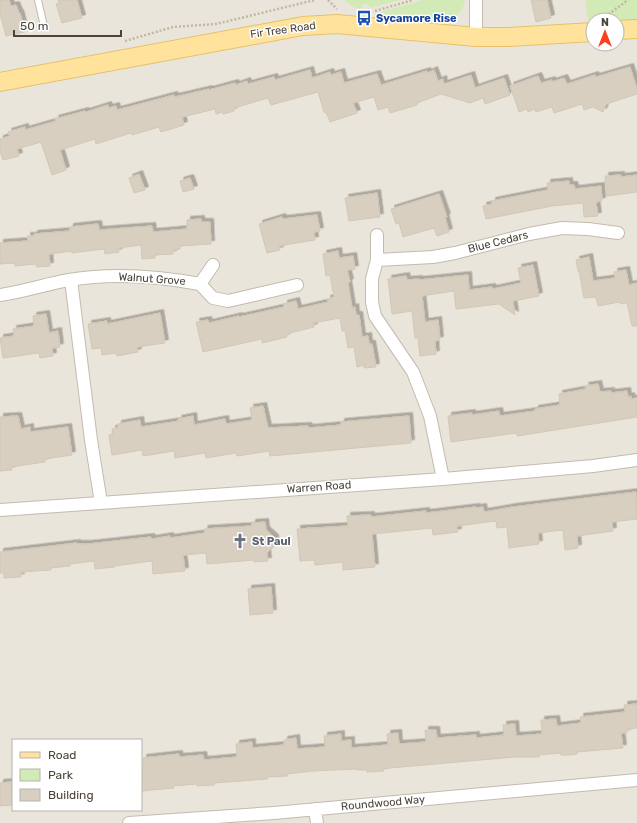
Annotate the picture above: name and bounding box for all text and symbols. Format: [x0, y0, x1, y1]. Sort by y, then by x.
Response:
bus stop icon: Sycamore Rise [355, 9, 373, 27]
scale bar [14, 12, 121, 38]
place label: Sycamore Rise [376, 12, 457, 25]
north arrow [585, 12, 625, 52]
text: N [601, 16, 609, 29]
text: 50 m [20, 19, 48, 33]
street label: Fir Tree Road [249, 19, 317, 41]
street label: Blue Cedars [467, 228, 530, 256]
street label: Walnut Grove [118, 270, 186, 288]
street label: Warren Road [286, 478, 352, 496]
church icon: St Paul [231, 532, 249, 550]
place label: St Paul [252, 535, 291, 548]
legend [12, 739, 142, 811]
text: Road [48, 748, 76, 762]
text: Park [48, 768, 74, 782]
text: Building [48, 788, 94, 802]
street label: Roundwood Way [340, 793, 426, 813]

